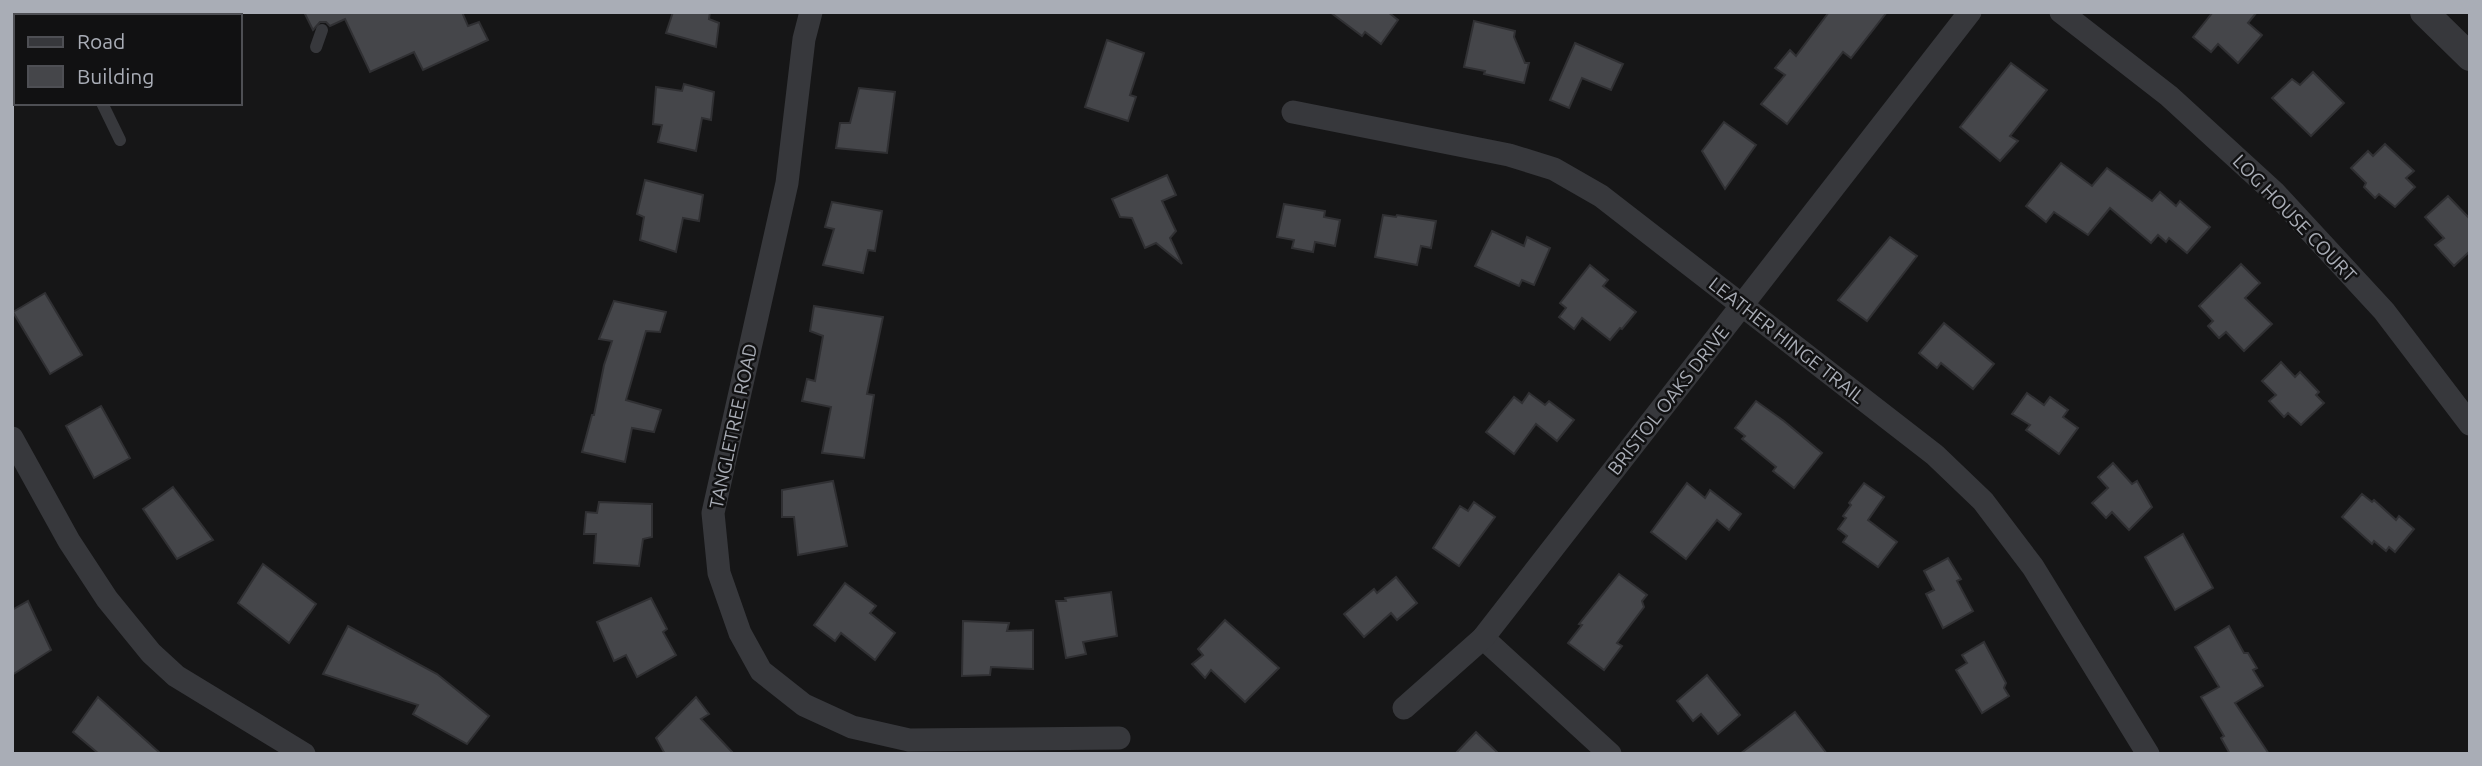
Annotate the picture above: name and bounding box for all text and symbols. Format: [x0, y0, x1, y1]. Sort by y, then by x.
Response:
legend [14, 14, 242, 105]
text: Road [77, 29, 125, 53]
text: Building [77, 64, 154, 88]
street label: LOG HOUSE COURT [2229, 150, 2362, 286]
street label: LEATHER HINGE TRAIL [1705, 272, 1870, 408]
street label: BRISTOL OAKS DRIVE [1603, 321, 1733, 479]
street label: TANGLETREE ROAD [705, 341, 761, 511]

